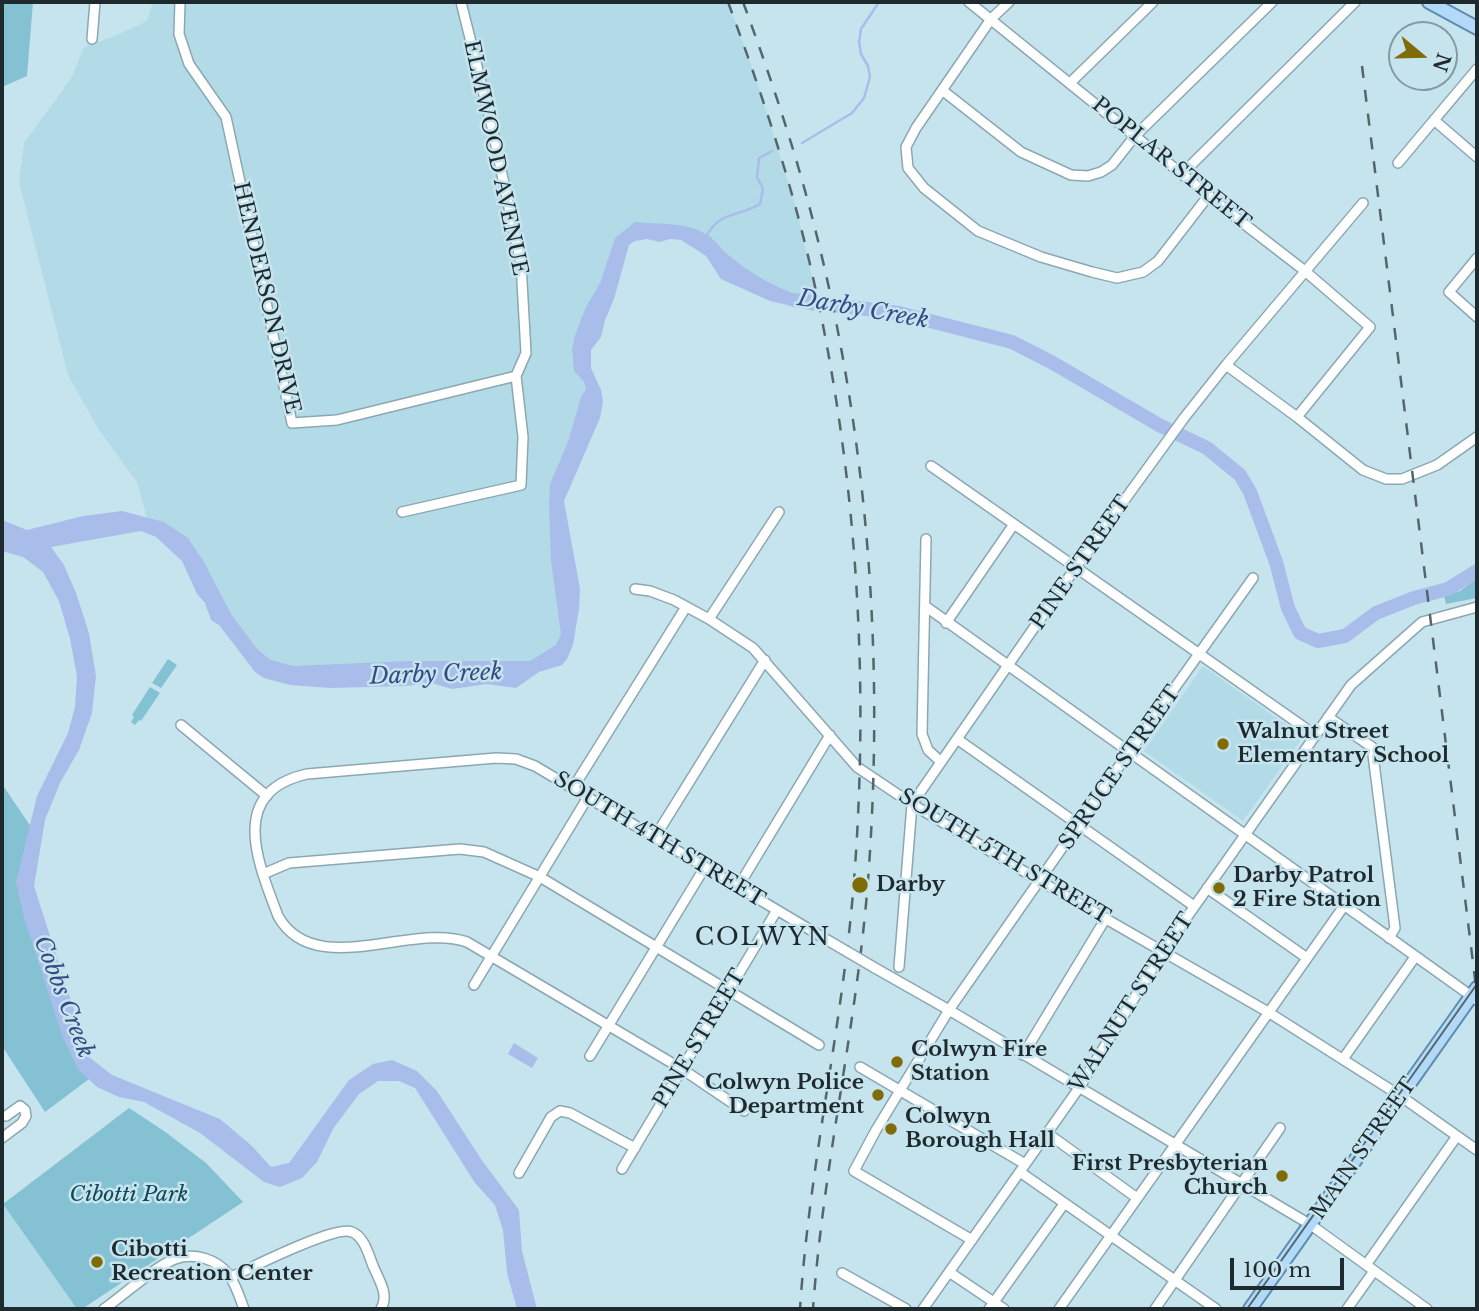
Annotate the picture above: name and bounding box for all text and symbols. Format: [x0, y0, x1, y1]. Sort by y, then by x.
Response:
north arrow [1388, 21, 1458, 91]
street label: ELMWOOD AVENUE [458, 38, 532, 278]
text: N [1428, 50, 1455, 75]
street label: POPLAR STREET [1087, 92, 1255, 236]
street label: HENDERSON DRIVE [227, 180, 305, 416]
water label: Darby Creek [795, 285, 931, 335]
street label: PINE STREET [1026, 491, 1136, 635]
water label: Darby Creek [369, 659, 503, 691]
street label: SPRUCE STREET [1054, 681, 1186, 855]
place label: Walnut Street Elementary School [1237, 719, 1449, 769]
marker: Walnut Street Elementary School [1215, 736, 1231, 752]
street label: SOUTH 4TH STREET [549, 767, 769, 913]
street label: SOUTH 5TH STREET [894, 784, 1114, 930]
place label: Darby Patrol 2 Fire Station [1233, 863, 1381, 913]
place label: Darby [876, 872, 945, 898]
marker: Darby [850, 875, 870, 895]
marker: Darby Patrol 2 Fire Station [1211, 880, 1227, 896]
street label: WALNUT STREET [1065, 909, 1199, 1097]
district label: COLWYN [696, 924, 830, 952]
water label: Cobbs Creek [27, 932, 99, 1062]
street label: PINE STREET [649, 965, 751, 1113]
place label: Colwyn Fire Station [911, 1037, 1047, 1087]
marker: Colwyn Fire Station [889, 1054, 905, 1070]
place label: Colwyn Police Department [705, 1070, 864, 1120]
street label: MAIN STREET [1306, 1073, 1422, 1225]
marker: Colwyn Police Department [870, 1087, 886, 1103]
place label: Colwyn Borough Hall [905, 1104, 1055, 1154]
marker: Colwyn Borough Hall [883, 1121, 899, 1137]
place label: First Presbyterian Church [1072, 1151, 1268, 1201]
marker: First Presbyterian Church [1274, 1168, 1290, 1184]
park label: Cibotti Park [70, 1182, 188, 1208]
place label: Cibotti Recreation Center [111, 1237, 313, 1287]
scale bar [1234, 1244, 1348, 1288]
marker: Cibotti Recreation Center [89, 1254, 105, 1270]
text: 100 m [1243, 1257, 1311, 1283]

